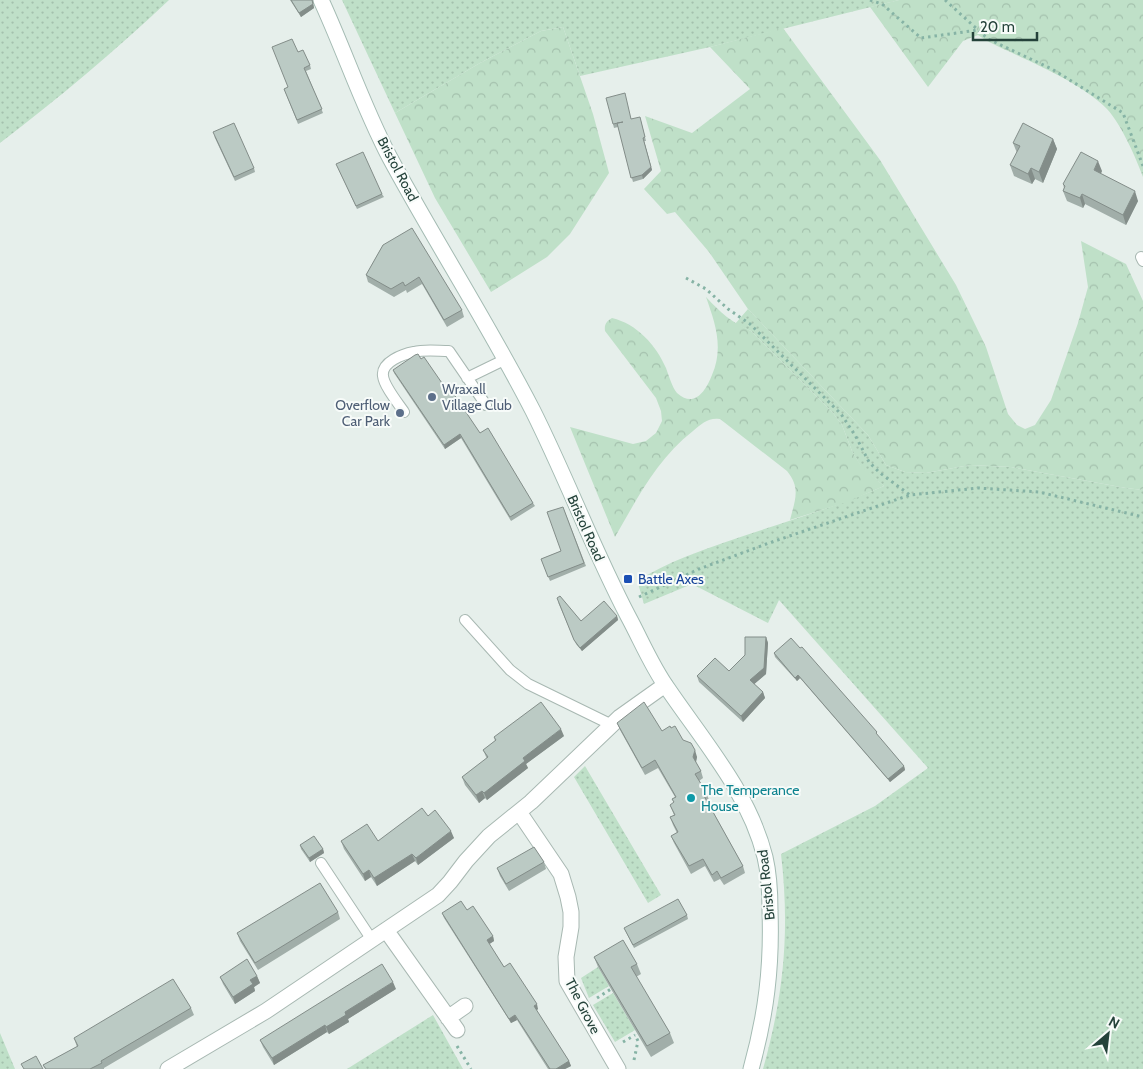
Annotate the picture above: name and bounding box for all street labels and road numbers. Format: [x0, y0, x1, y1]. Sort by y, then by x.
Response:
street label: Bristol Road [373, 134, 423, 204]
street label: Bristol Road [563, 492, 609, 564]
street label: Bristol Road [753, 849, 779, 921]
street label: The Grove [561, 975, 605, 1037]

